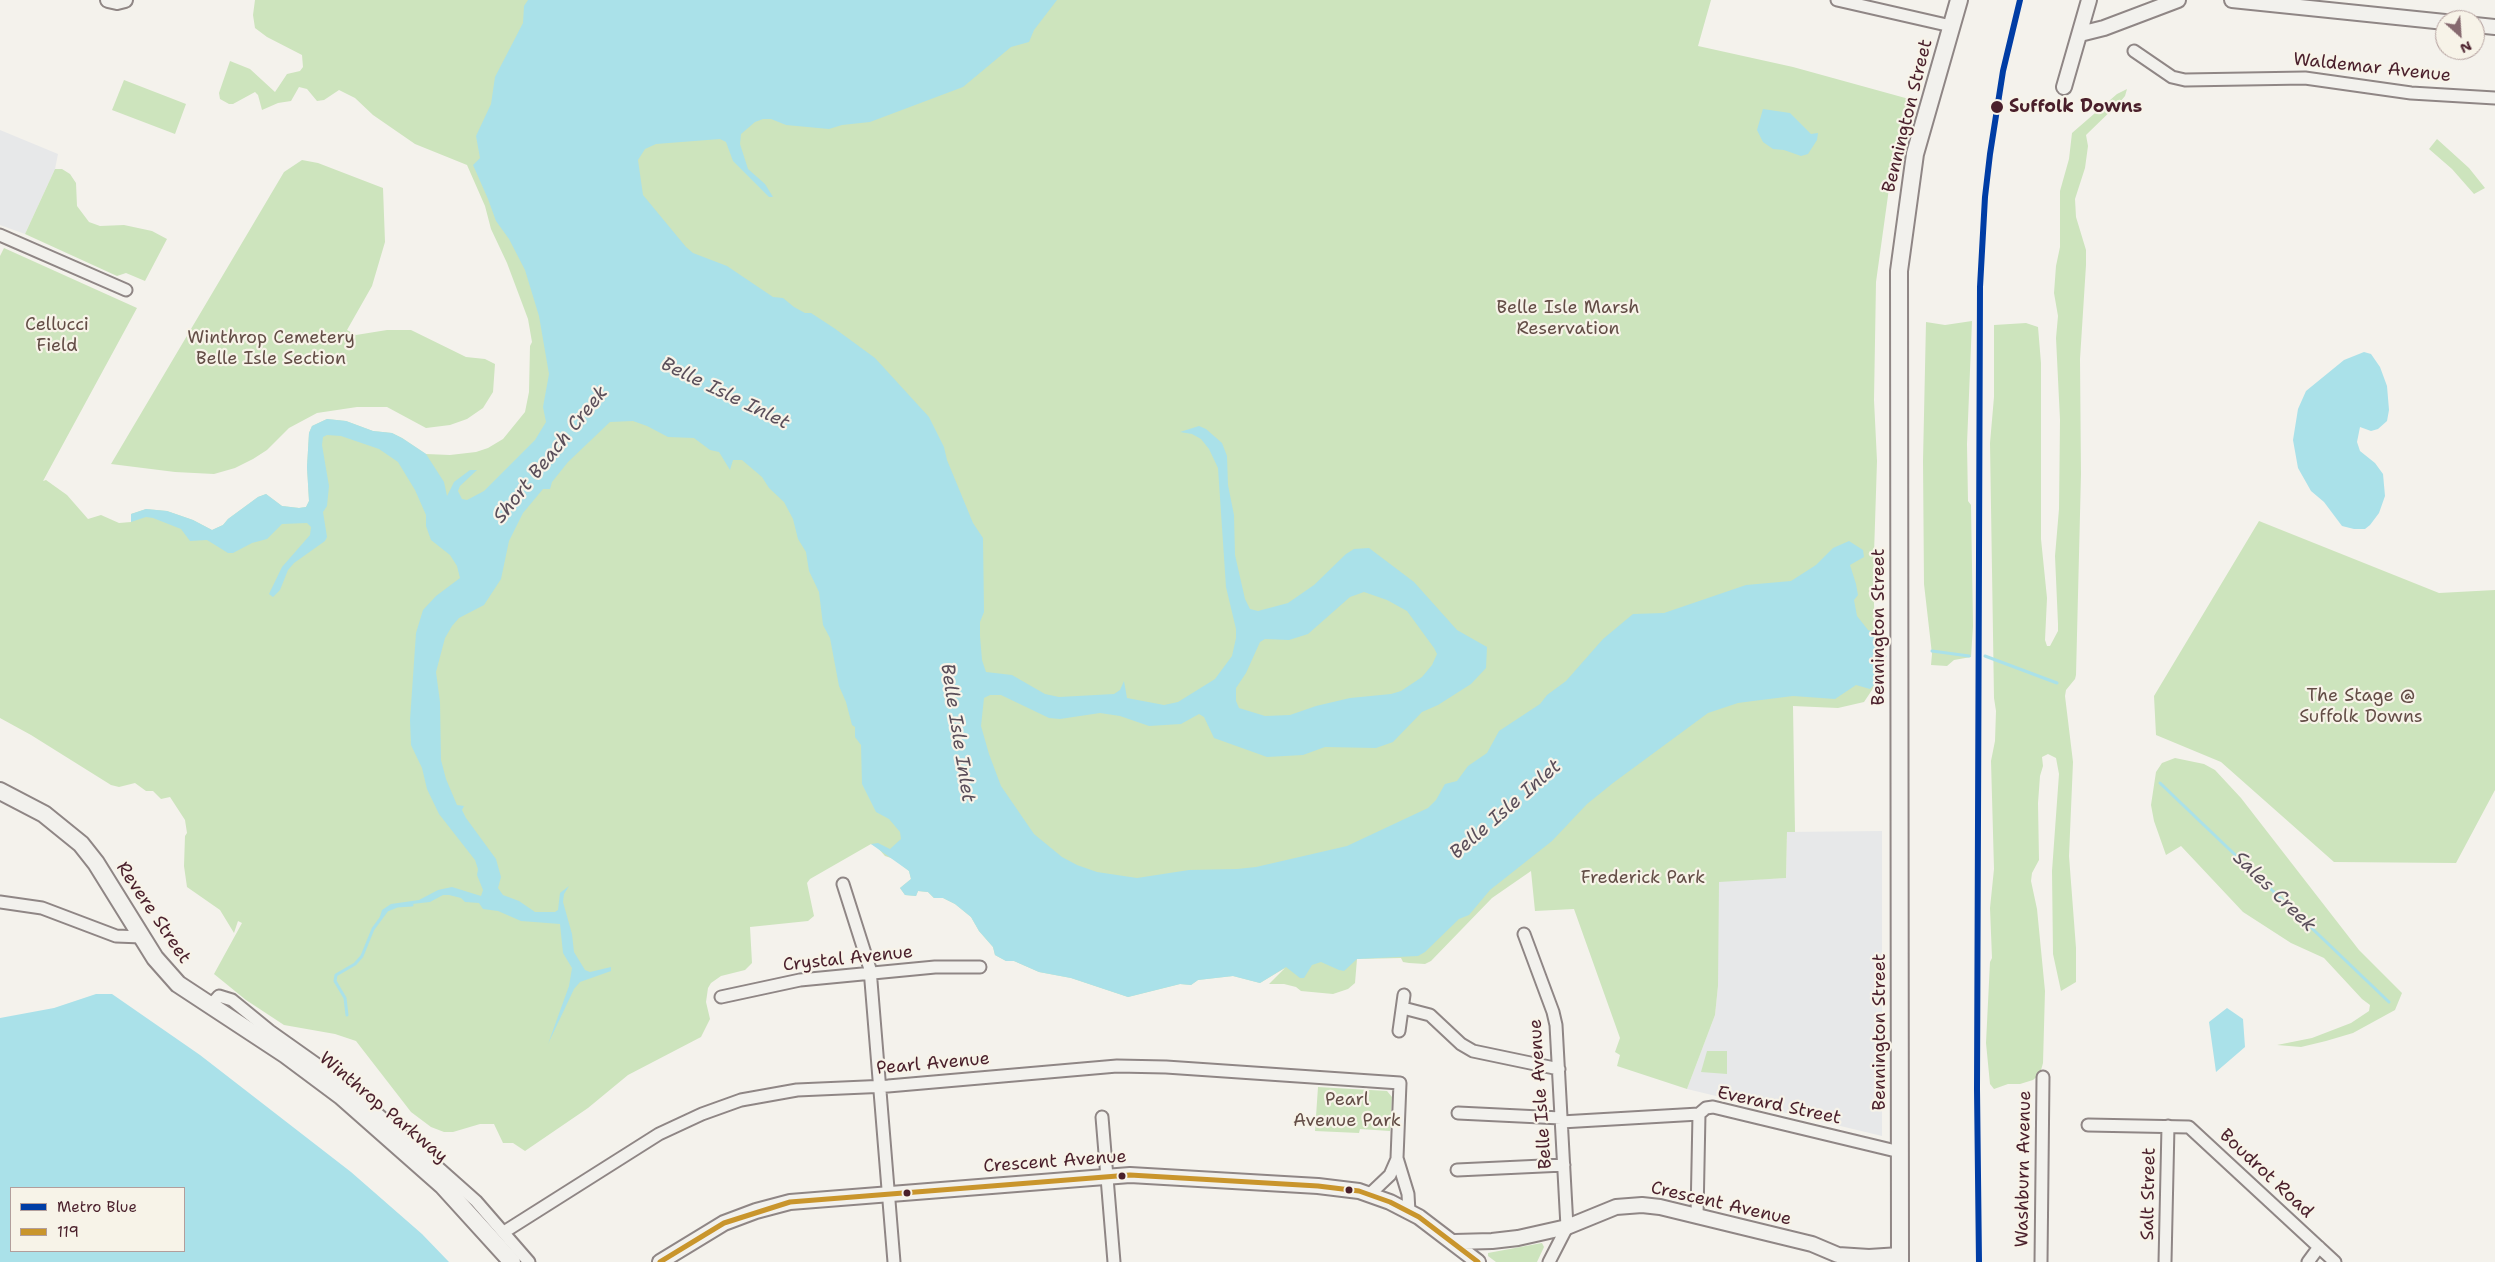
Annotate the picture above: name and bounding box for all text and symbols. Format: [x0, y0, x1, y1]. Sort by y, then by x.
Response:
north arrow [2435, 10, 2485, 60]
street label: Bennington Street [1879, 37, 1937, 195]
text: N [2457, 37, 2475, 58]
street label: Waldemar Avenue [2292, 49, 2452, 87]
place label: Suffolk Downs [2009, 96, 2142, 118]
marker: Suffolk Downs [1989, 99, 2005, 115]
park label: Belle Isle Marsh Reservation [1496, 297, 1640, 340]
park label: Cellucci Field [25, 314, 89, 356]
park label: Winthrop Cemetery Belle Isle Section [187, 327, 355, 369]
water label: Belle Isle Inlet [657, 353, 793, 435]
water label: Short Beach Creek [489, 382, 613, 528]
street label: Bennington Street [1868, 548, 1890, 706]
water label: Belle Isle Inlet [935, 662, 979, 804]
park label: The Stage @ Suffolk Downs [2299, 685, 2423, 728]
water label: Belle Isle Inlet [1446, 755, 1566, 865]
water label: Sales Creek [2228, 847, 2320, 937]
street label: Revere Street [111, 858, 195, 968]
park label: Frederick Park [1581, 867, 1705, 889]
street label: Crystal Avenue [782, 941, 914, 977]
street label: Bennington Street [1869, 953, 1891, 1111]
street label: Belle Isle Avenue [1525, 1018, 1557, 1170]
street label: Winthrop Parkway [314, 1048, 452, 1168]
street label: Pearl Avenue [875, 1048, 991, 1080]
street label: Everard Street [1715, 1082, 1843, 1130]
park label: Pearl Avenue Park [1293, 1089, 1401, 1132]
street label: Washburn Avenue [2012, 1090, 2036, 1248]
street label: Boudrot Road [2215, 1125, 2317, 1223]
street label: Crescent Avenue [983, 1146, 1127, 1178]
street label: Salt Street [2137, 1147, 2161, 1241]
unlabelled marker [1117, 1171, 1127, 1181]
street label: Crescent Avenue [1649, 1177, 1793, 1231]
unlabelled marker [1344, 1185, 1354, 1195]
legend [10, 1187, 185, 1252]
unlabelled marker [902, 1188, 912, 1198]
text: Metro Blue [57, 1197, 137, 1217]
text: 119 [57, 1222, 79, 1242]

